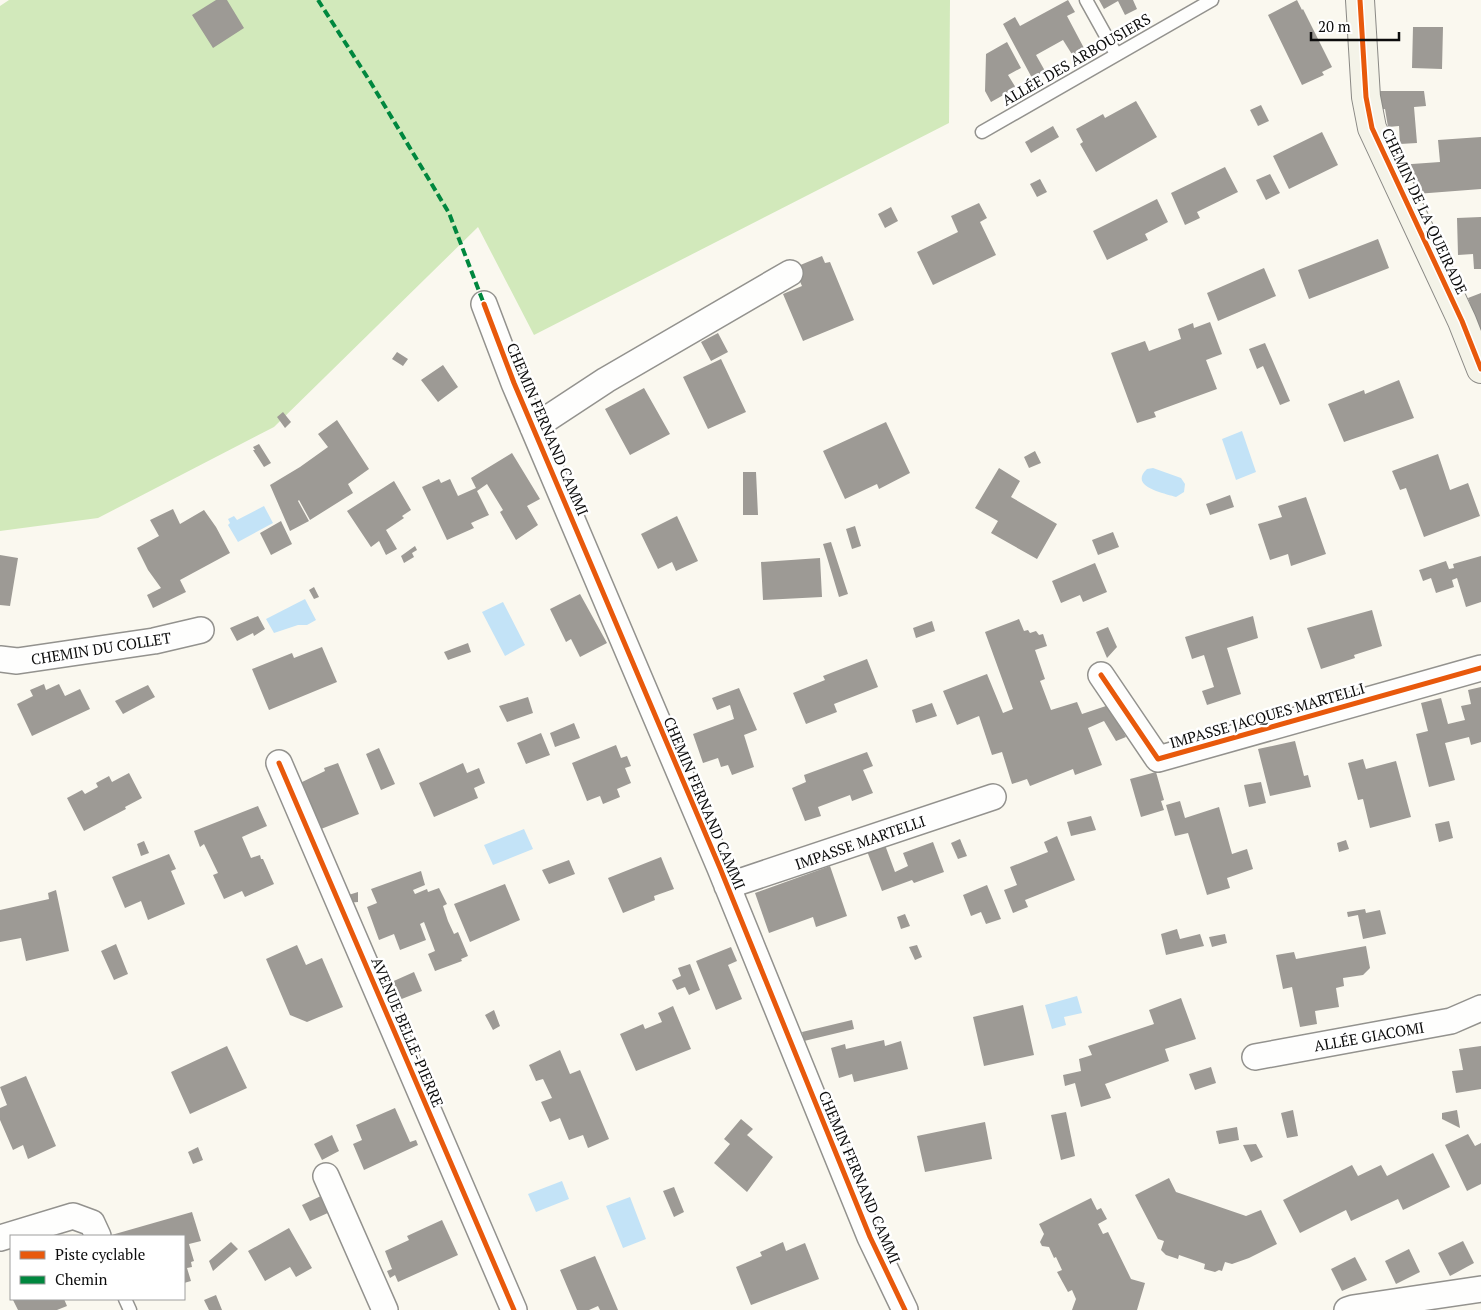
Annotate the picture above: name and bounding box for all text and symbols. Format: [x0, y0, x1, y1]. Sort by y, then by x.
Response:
street label: ALLÉE DES ARBOUSIERS [998, 8, 1154, 110]
scale bar [1311, 10, 1398, 42]
text: 20 m [1318, 16, 1351, 36]
street label: CHEMIN DE LA QUEIRADE [1378, 125, 1472, 297]
street label: CHEMIN FERNAND CAMMI [502, 339, 594, 519]
street label: CHEMIN DU COLLET [30, 627, 172, 669]
street label: IMPASSE JACQUES MARTELLI [1167, 678, 1367, 752]
street label: CHEMIN FERNAND CAMMI [659, 713, 751, 893]
street label: IMPASSE MARTELLI [792, 810, 928, 874]
street label: AVENUE BELLE-PIERRE [367, 954, 449, 1110]
street label: ALLÉE GIACOMI [1312, 1016, 1426, 1056]
street label: CHEMIN FERNAND CAMMI [814, 1087, 906, 1267]
legend [10, 1235, 185, 1300]
text: Piste cyclable [55, 1244, 145, 1264]
text: Chemin [55, 1269, 107, 1289]

